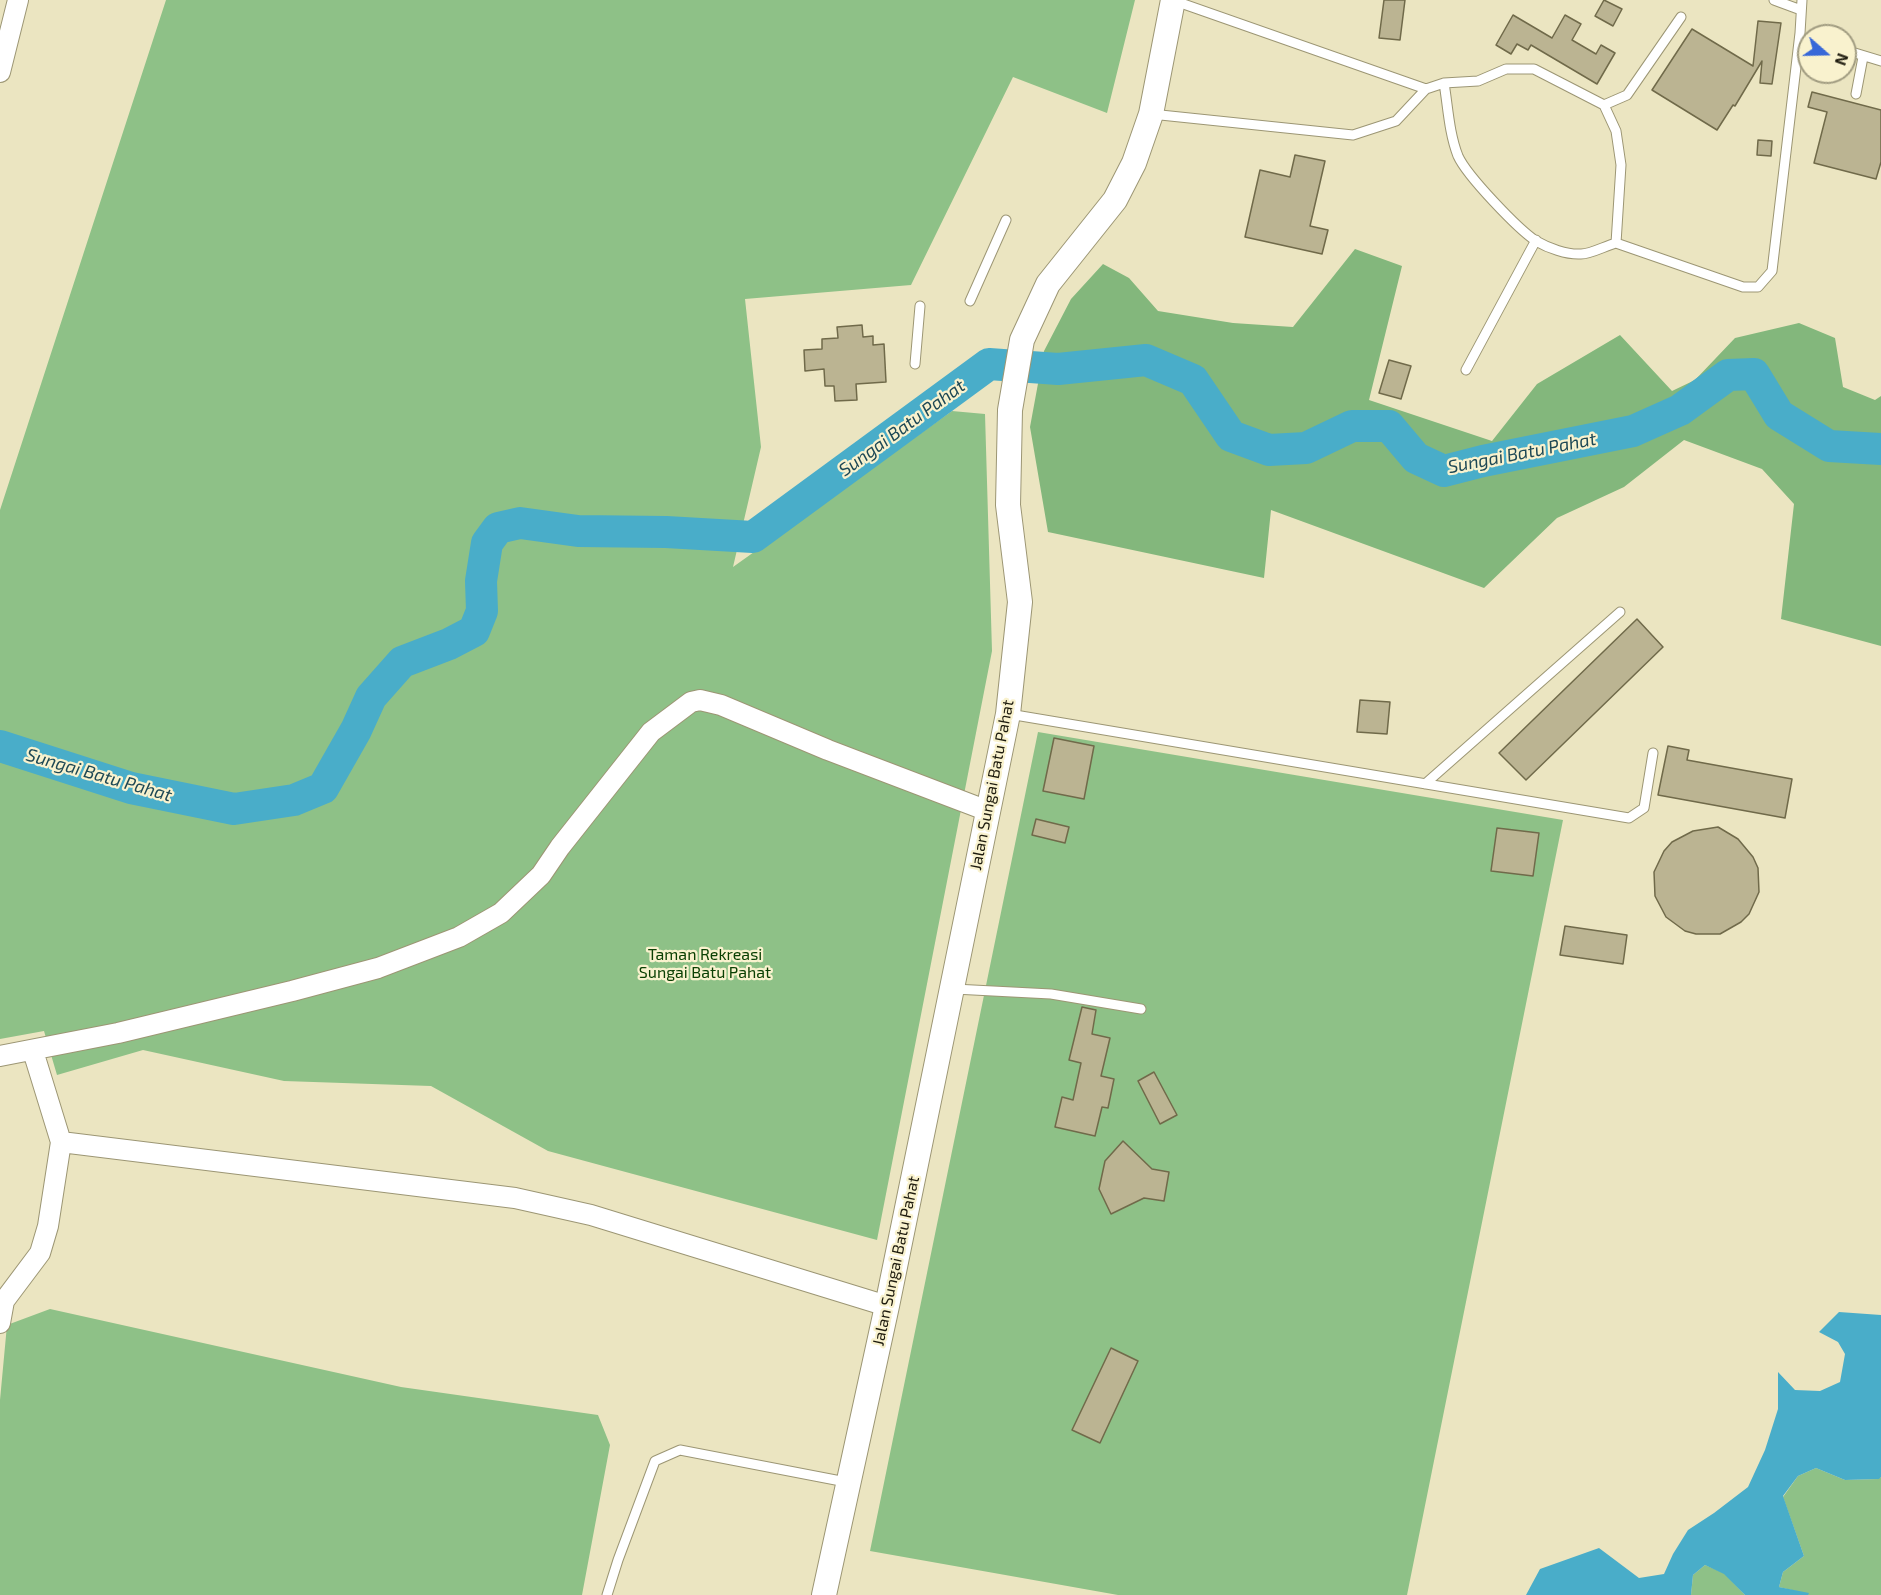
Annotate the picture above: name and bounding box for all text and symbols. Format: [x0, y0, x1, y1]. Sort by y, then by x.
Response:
north arrow [1797, 24, 1857, 84]
text: N [1832, 51, 1853, 68]
water label: Sungai Batu Pahat [835, 375, 969, 481]
water label: Sungai Batu Pahat [1446, 428, 1598, 478]
street label: Jalan Sungai Batu Pahat [966, 698, 1018, 872]
water label: Sungai Batu Pahat [24, 744, 174, 806]
park label: Taman Rekreasi Sungai Batu Pahat [639, 945, 771, 983]
street label: Jalan Sungai Batu Pahat [869, 1174, 923, 1348]

